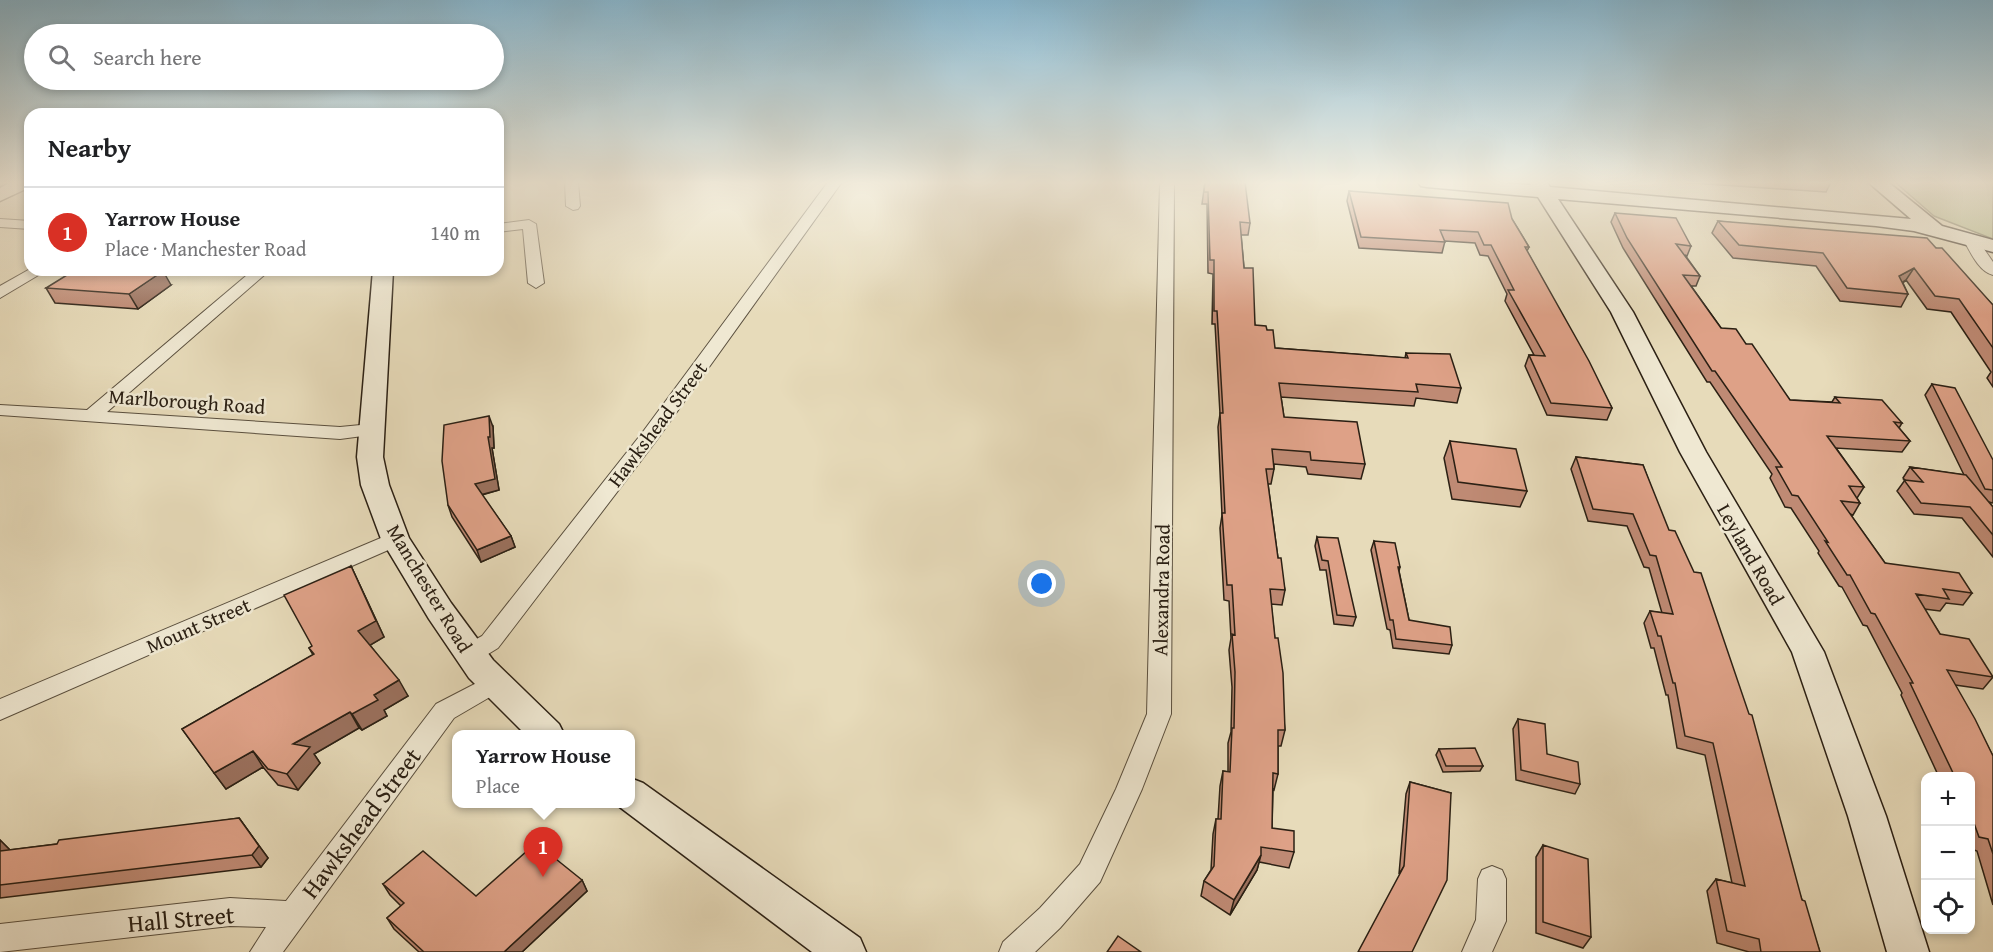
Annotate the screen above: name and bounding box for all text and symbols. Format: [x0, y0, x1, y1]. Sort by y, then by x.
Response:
search box [24, 24, 504, 90]
icon: search [45, 41, 78, 74]
text: Search here [93, 41, 202, 73]
text: Nearby [48, 128, 131, 167]
text: Yarrow House [105, 202, 240, 234]
text: 1 [62, 218, 73, 247]
text: 140 m [430, 218, 480, 247]
text: Place · Manchester Road [105, 234, 306, 263]
street label: Hawkshead Street [600, 355, 714, 493]
street label: Marlborough Road [108, 381, 266, 421]
street label: Leyland Road [1710, 498, 1792, 610]
street label: Manchester Road [380, 518, 480, 658]
street label: Alexandra Road [1145, 523, 1177, 656]
your location [1027, 569, 1056, 598]
street label: Mount Street [141, 590, 255, 660]
popup [452, 730, 635, 808]
text: Yarrow House [476, 739, 611, 771]
street label: Hawkshead Street [293, 740, 430, 906]
text: Place [476, 771, 520, 800]
map controls [1921, 772, 1975, 934]
button: + [1921, 772, 1975, 826]
button: − [1921, 826, 1975, 880]
pin: 1 [524, 828, 562, 877]
button: locate [1921, 880, 1975, 934]
street label: Hall Street [126, 897, 236, 941]

